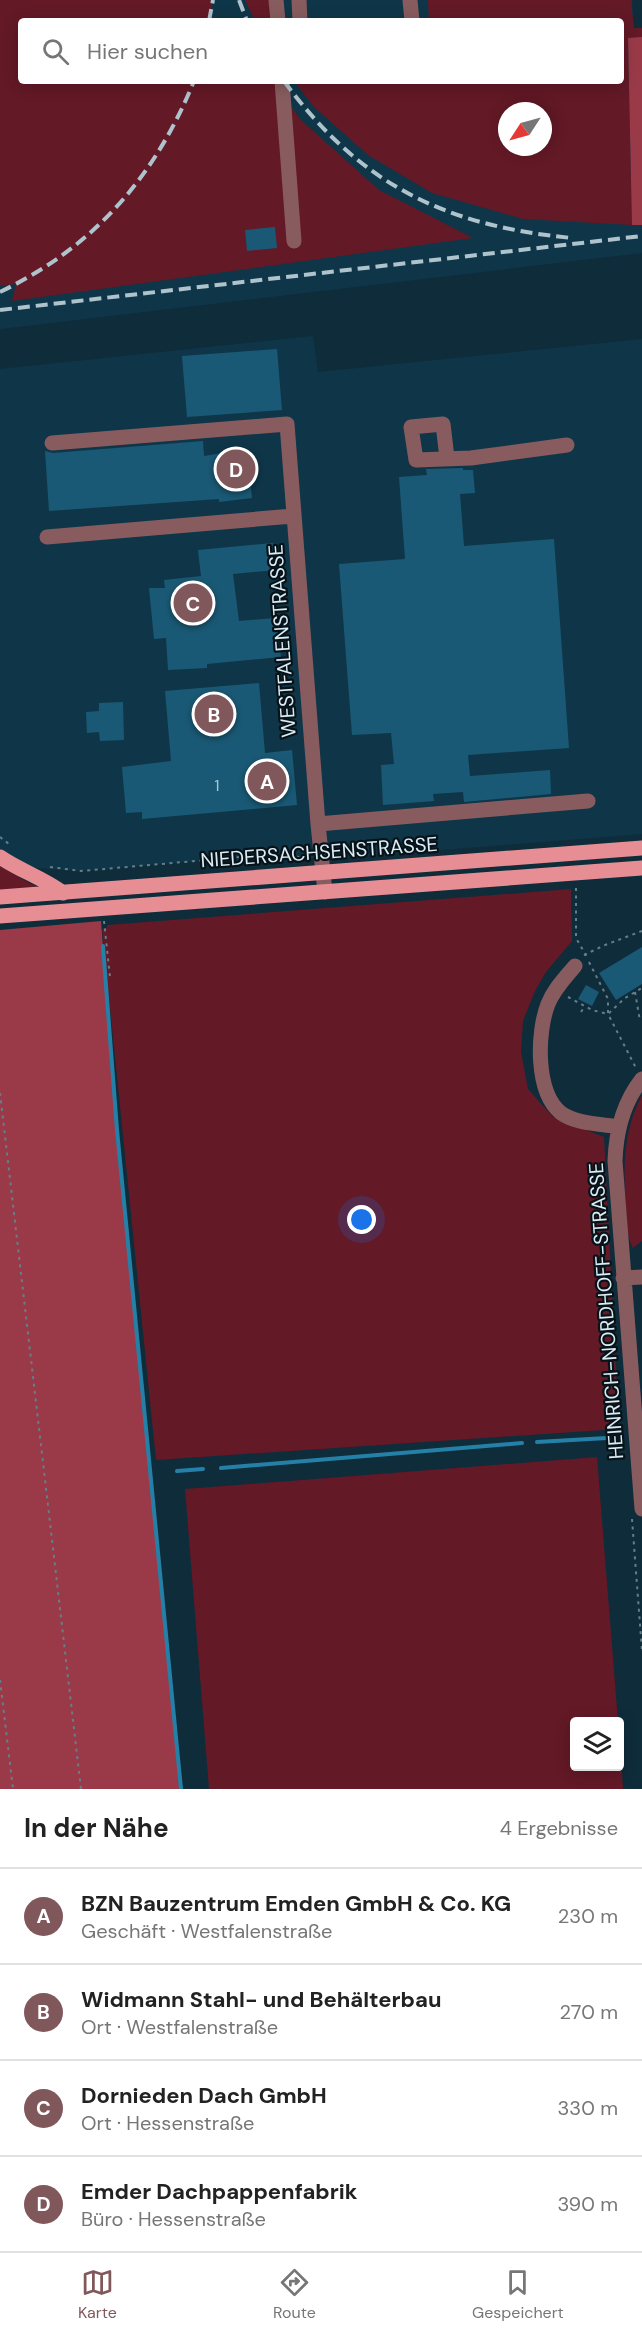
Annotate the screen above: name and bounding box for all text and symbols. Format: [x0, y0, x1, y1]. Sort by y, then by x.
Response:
search box [18, 18, 624, 84]
icon: search [39, 35, 72, 68]
text: Hier suchen [87, 37, 208, 66]
north arrow [498, 102, 552, 156]
pin: D [216, 446, 256, 492]
street label: WESTFALENSTRASSE [262, 544, 302, 738]
pin: C [174, 580, 212, 626]
pin: B [194, 692, 234, 736]
pin: A [248, 758, 286, 804]
house number: 1 [215, 775, 220, 796]
street label: NIEDERSACHSENSTRASSE [200, 831, 438, 873]
street label: HEINRICH-NORDHOFF-STRASSE [583, 1162, 629, 1460]
your location [347, 1205, 376, 1234]
map controls [570, 1717, 624, 1771]
button: layers [570, 1717, 624, 1771]
text: In der Nähe [24, 1811, 169, 1845]
text: 4 Ergebnisse [500, 1815, 618, 1841]
text: BZN Bauzentrum Emden GmbH & Co. KG [81, 1889, 511, 1918]
text: A [36, 1903, 51, 1929]
text: 230 m [558, 1903, 618, 1929]
text: Geschäft · Westfalenstraße [81, 1918, 332, 1944]
text: Widmann Stahl- und Behälterbau [81, 1985, 441, 2014]
text: B [37, 1999, 50, 2025]
text: 270 m [560, 1999, 618, 2025]
text: Ort · Westfalenstraße [81, 2014, 278, 2040]
text: Dornieden Dach GmbH [81, 2081, 327, 2110]
text: C [36, 2095, 51, 2121]
text: 330 m [558, 2095, 618, 2121]
text: Ort · Hessenstraße [81, 2110, 254, 2136]
text: Emder Dachpappenfabrik [81, 2177, 357, 2206]
text: D [36, 2191, 51, 2217]
text: 390 m [557, 2191, 618, 2217]
text: Büro · Hessenstraße [81, 2206, 266, 2232]
tab: Karte [78, 2266, 117, 2323]
tab: Route [273, 2266, 316, 2323]
tab: Gespeichert [472, 2266, 564, 2323]

